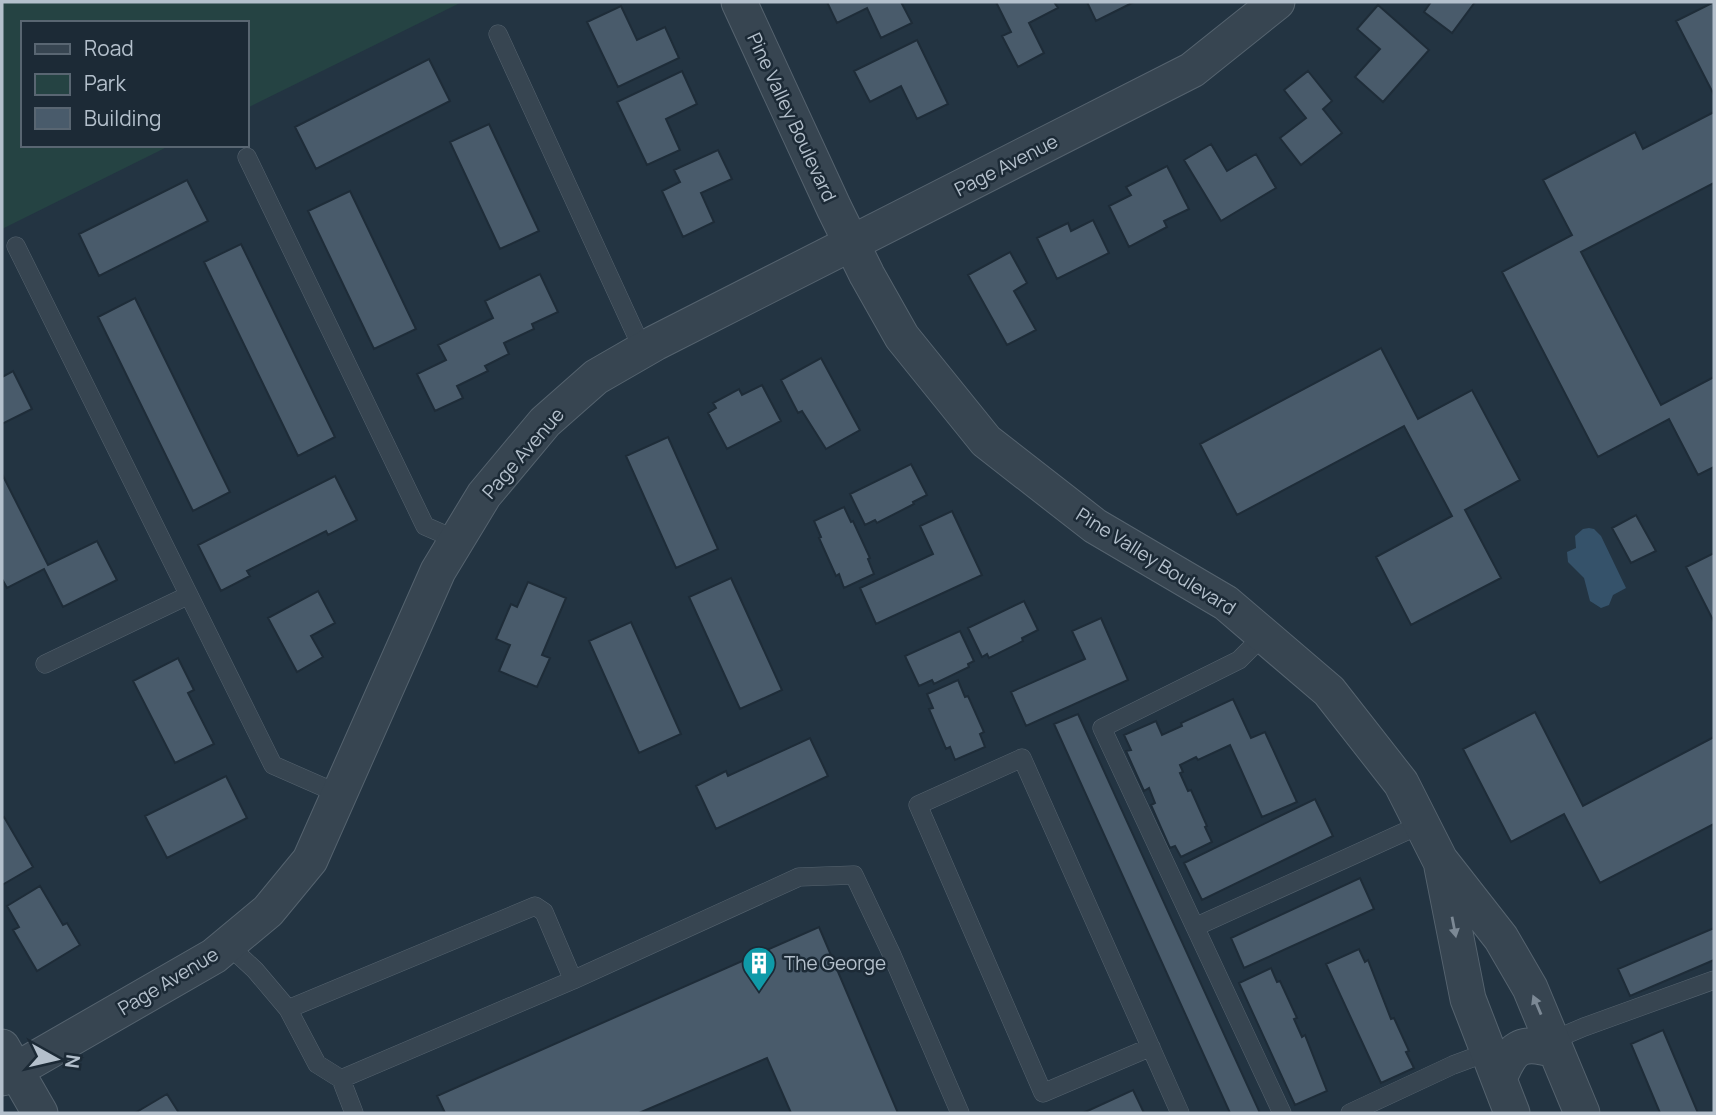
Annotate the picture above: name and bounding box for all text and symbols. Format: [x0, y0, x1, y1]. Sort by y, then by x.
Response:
legend [21, 21, 248, 147]
street label: Pine Valley Boulevard [741, 28, 843, 206]
text: Road [84, 34, 134, 62]
text: Park [84, 69, 126, 97]
text: Building [84, 104, 161, 132]
street label: Page Avenue [950, 128, 1062, 202]
street label: Page Avenue [476, 402, 570, 504]
street label: Pine Valley Boulevard [1071, 501, 1241, 621]
one-way arrow [1448, 916, 1459, 938]
street label: Page Avenue [113, 941, 223, 1021]
building icon: The George [740, 944, 778, 993]
place label: The George [784, 950, 886, 976]
one-way arrow [1531, 995, 1543, 1015]
north arrow [21, 1024, 91, 1094]
text: N [59, 1053, 87, 1070]

